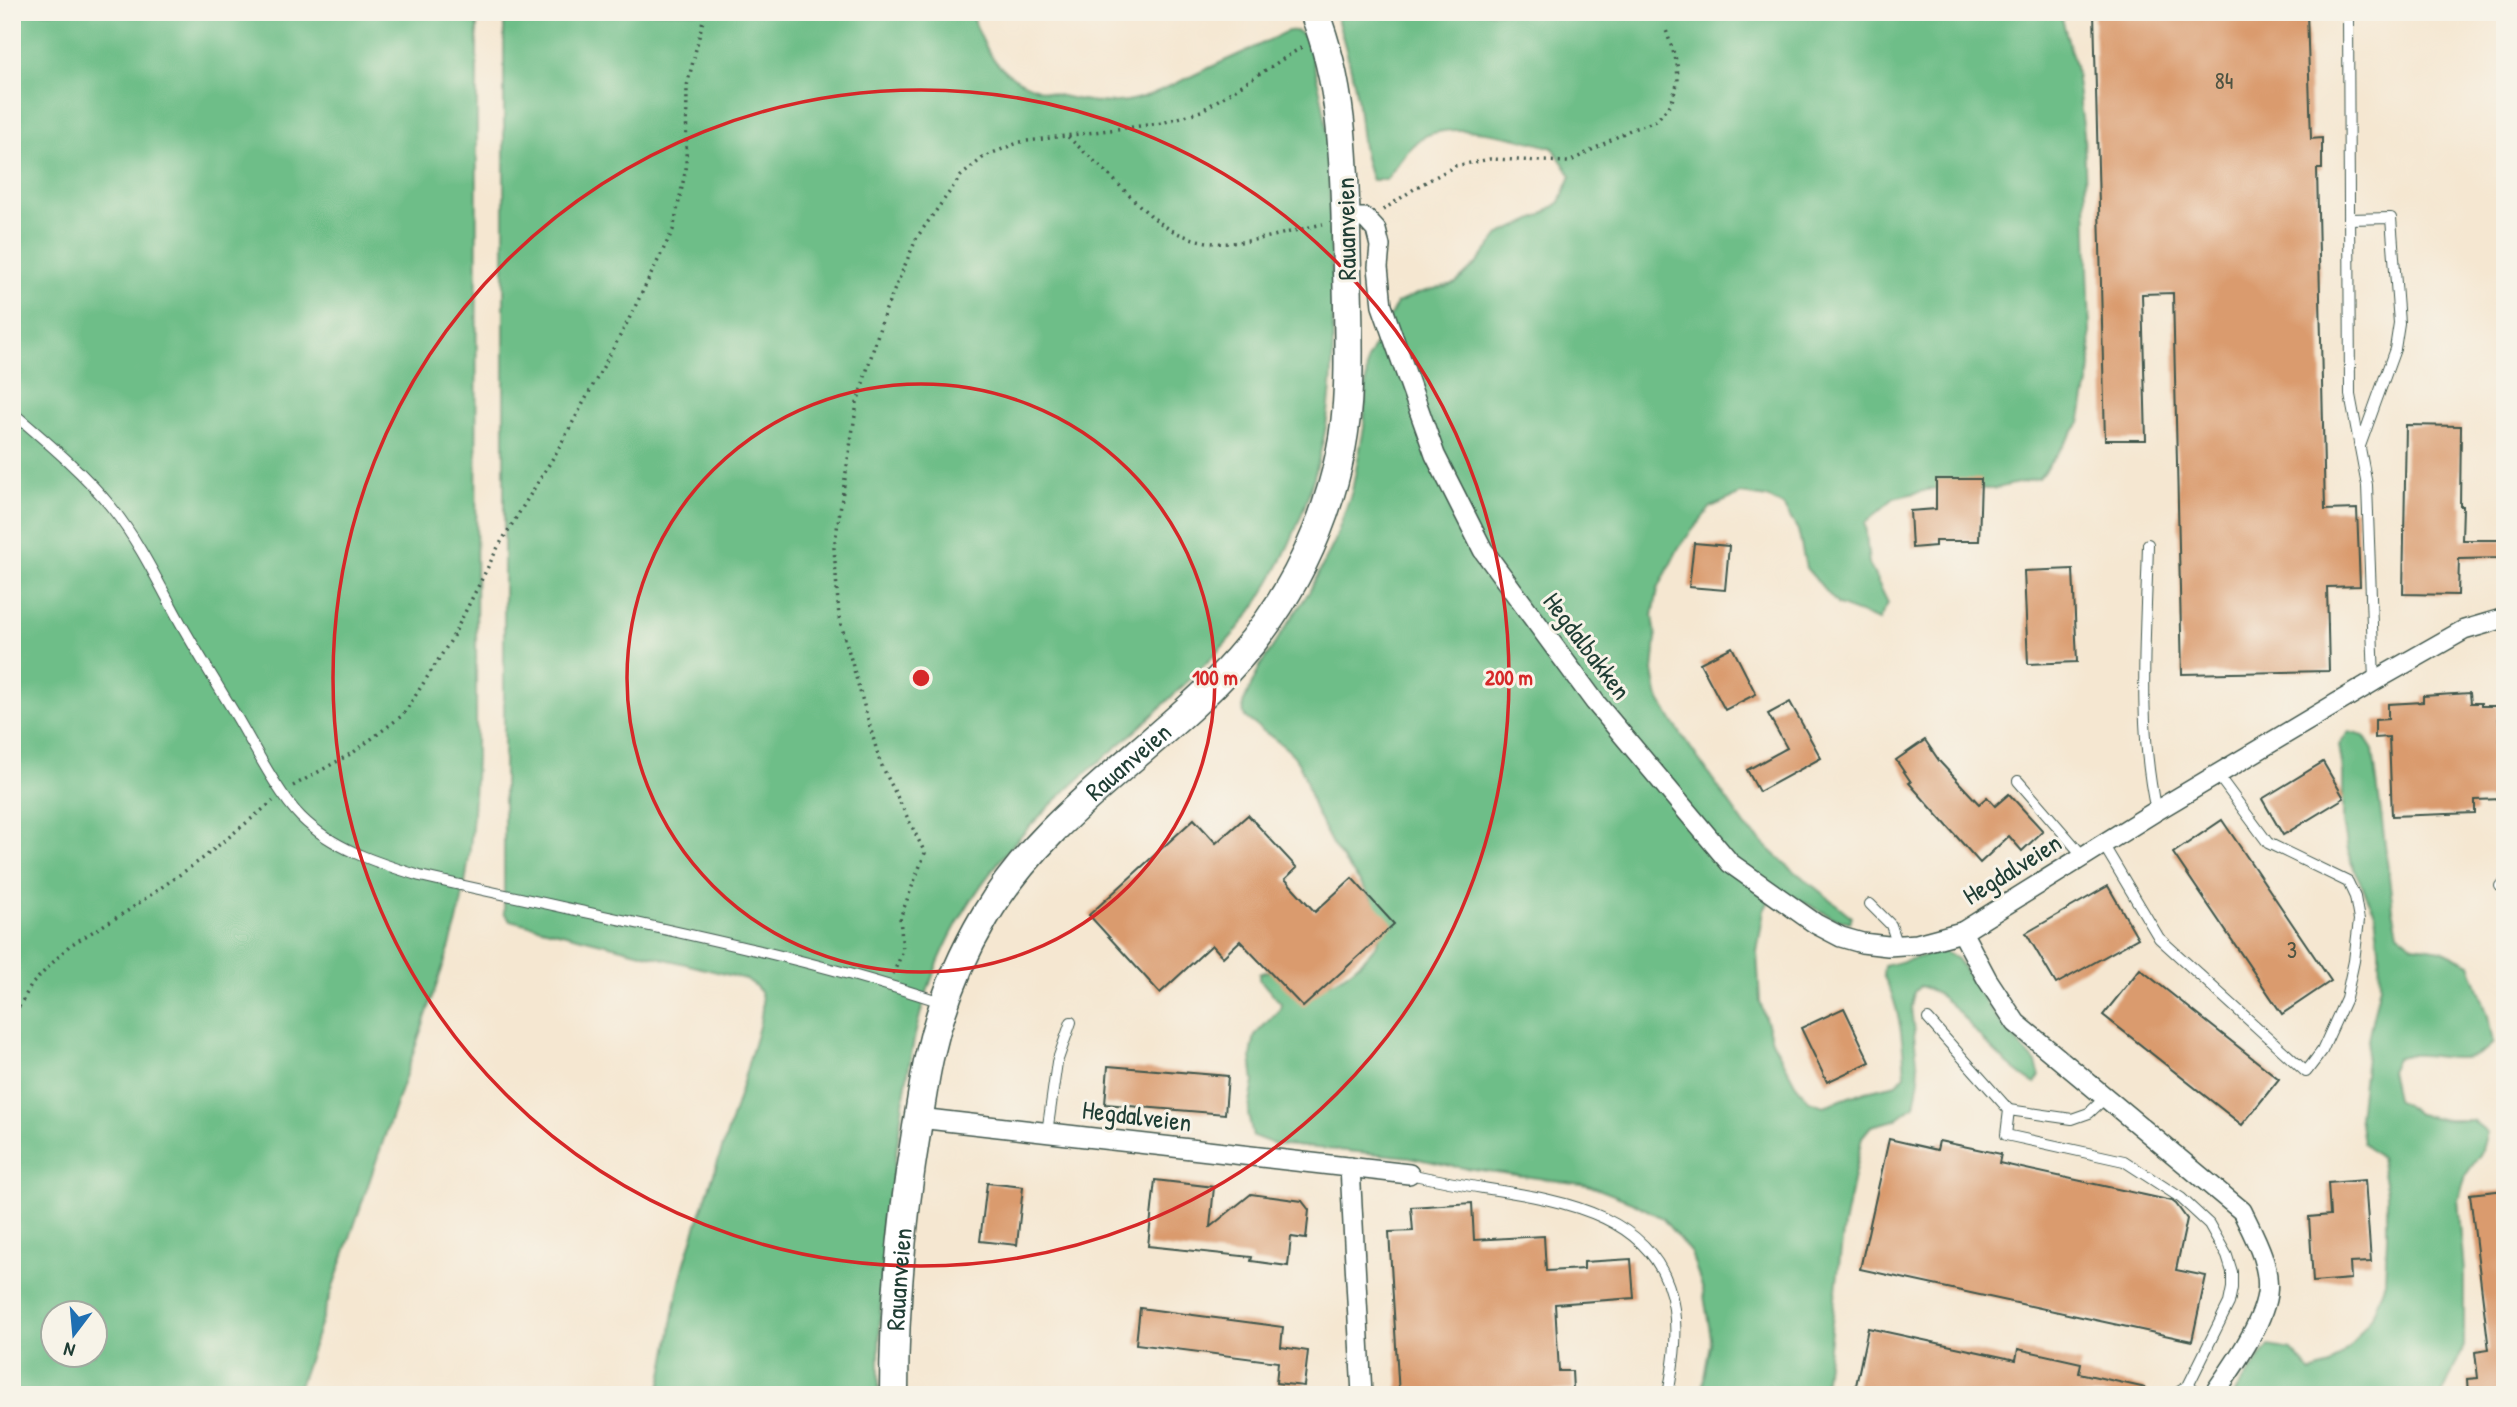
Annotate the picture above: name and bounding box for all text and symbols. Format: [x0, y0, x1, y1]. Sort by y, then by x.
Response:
house number: 84 [2215, 65, 2233, 96]
street label: Rauanveien [1327, 177, 1364, 281]
street label: Hegdalbakken [1536, 585, 1639, 707]
text: 100 m [1192, 663, 1238, 692]
text: 200 m [1485, 663, 1533, 692]
centre of rings [909, 666, 933, 690]
street label: Rauanveien [1077, 714, 1178, 808]
street label: Hegdalveien [1956, 825, 2068, 913]
house number: 3 [2287, 934, 2297, 965]
street label: Hegdalveien [1080, 1091, 1194, 1140]
street label: Rauanveien [877, 1226, 920, 1331]
north arrow [38, 1298, 108, 1368]
text: N [61, 1336, 78, 1364]

